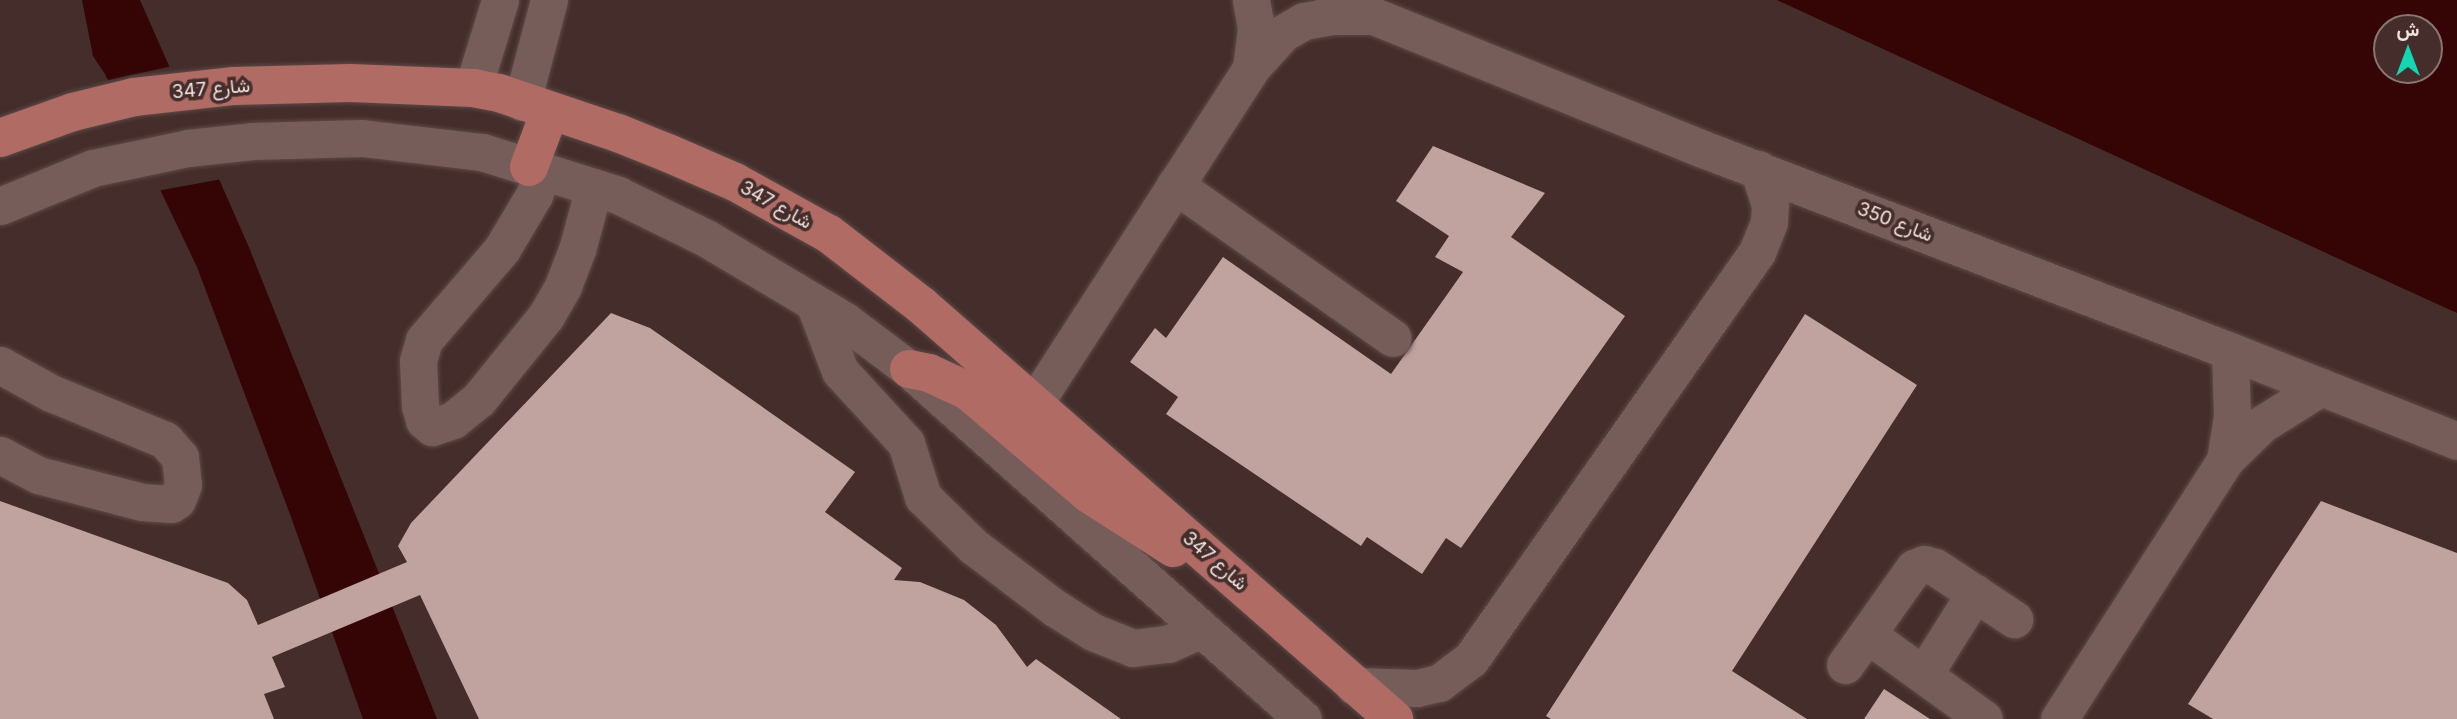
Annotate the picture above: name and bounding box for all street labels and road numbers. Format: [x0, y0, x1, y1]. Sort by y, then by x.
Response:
street label: شارع 347 [171, 74, 251, 104]
street label: شارع 347 [736, 176, 816, 234]
street label: شارع 350 [1854, 197, 1936, 247]
street label: شارع 347 [1178, 527, 1252, 595]

